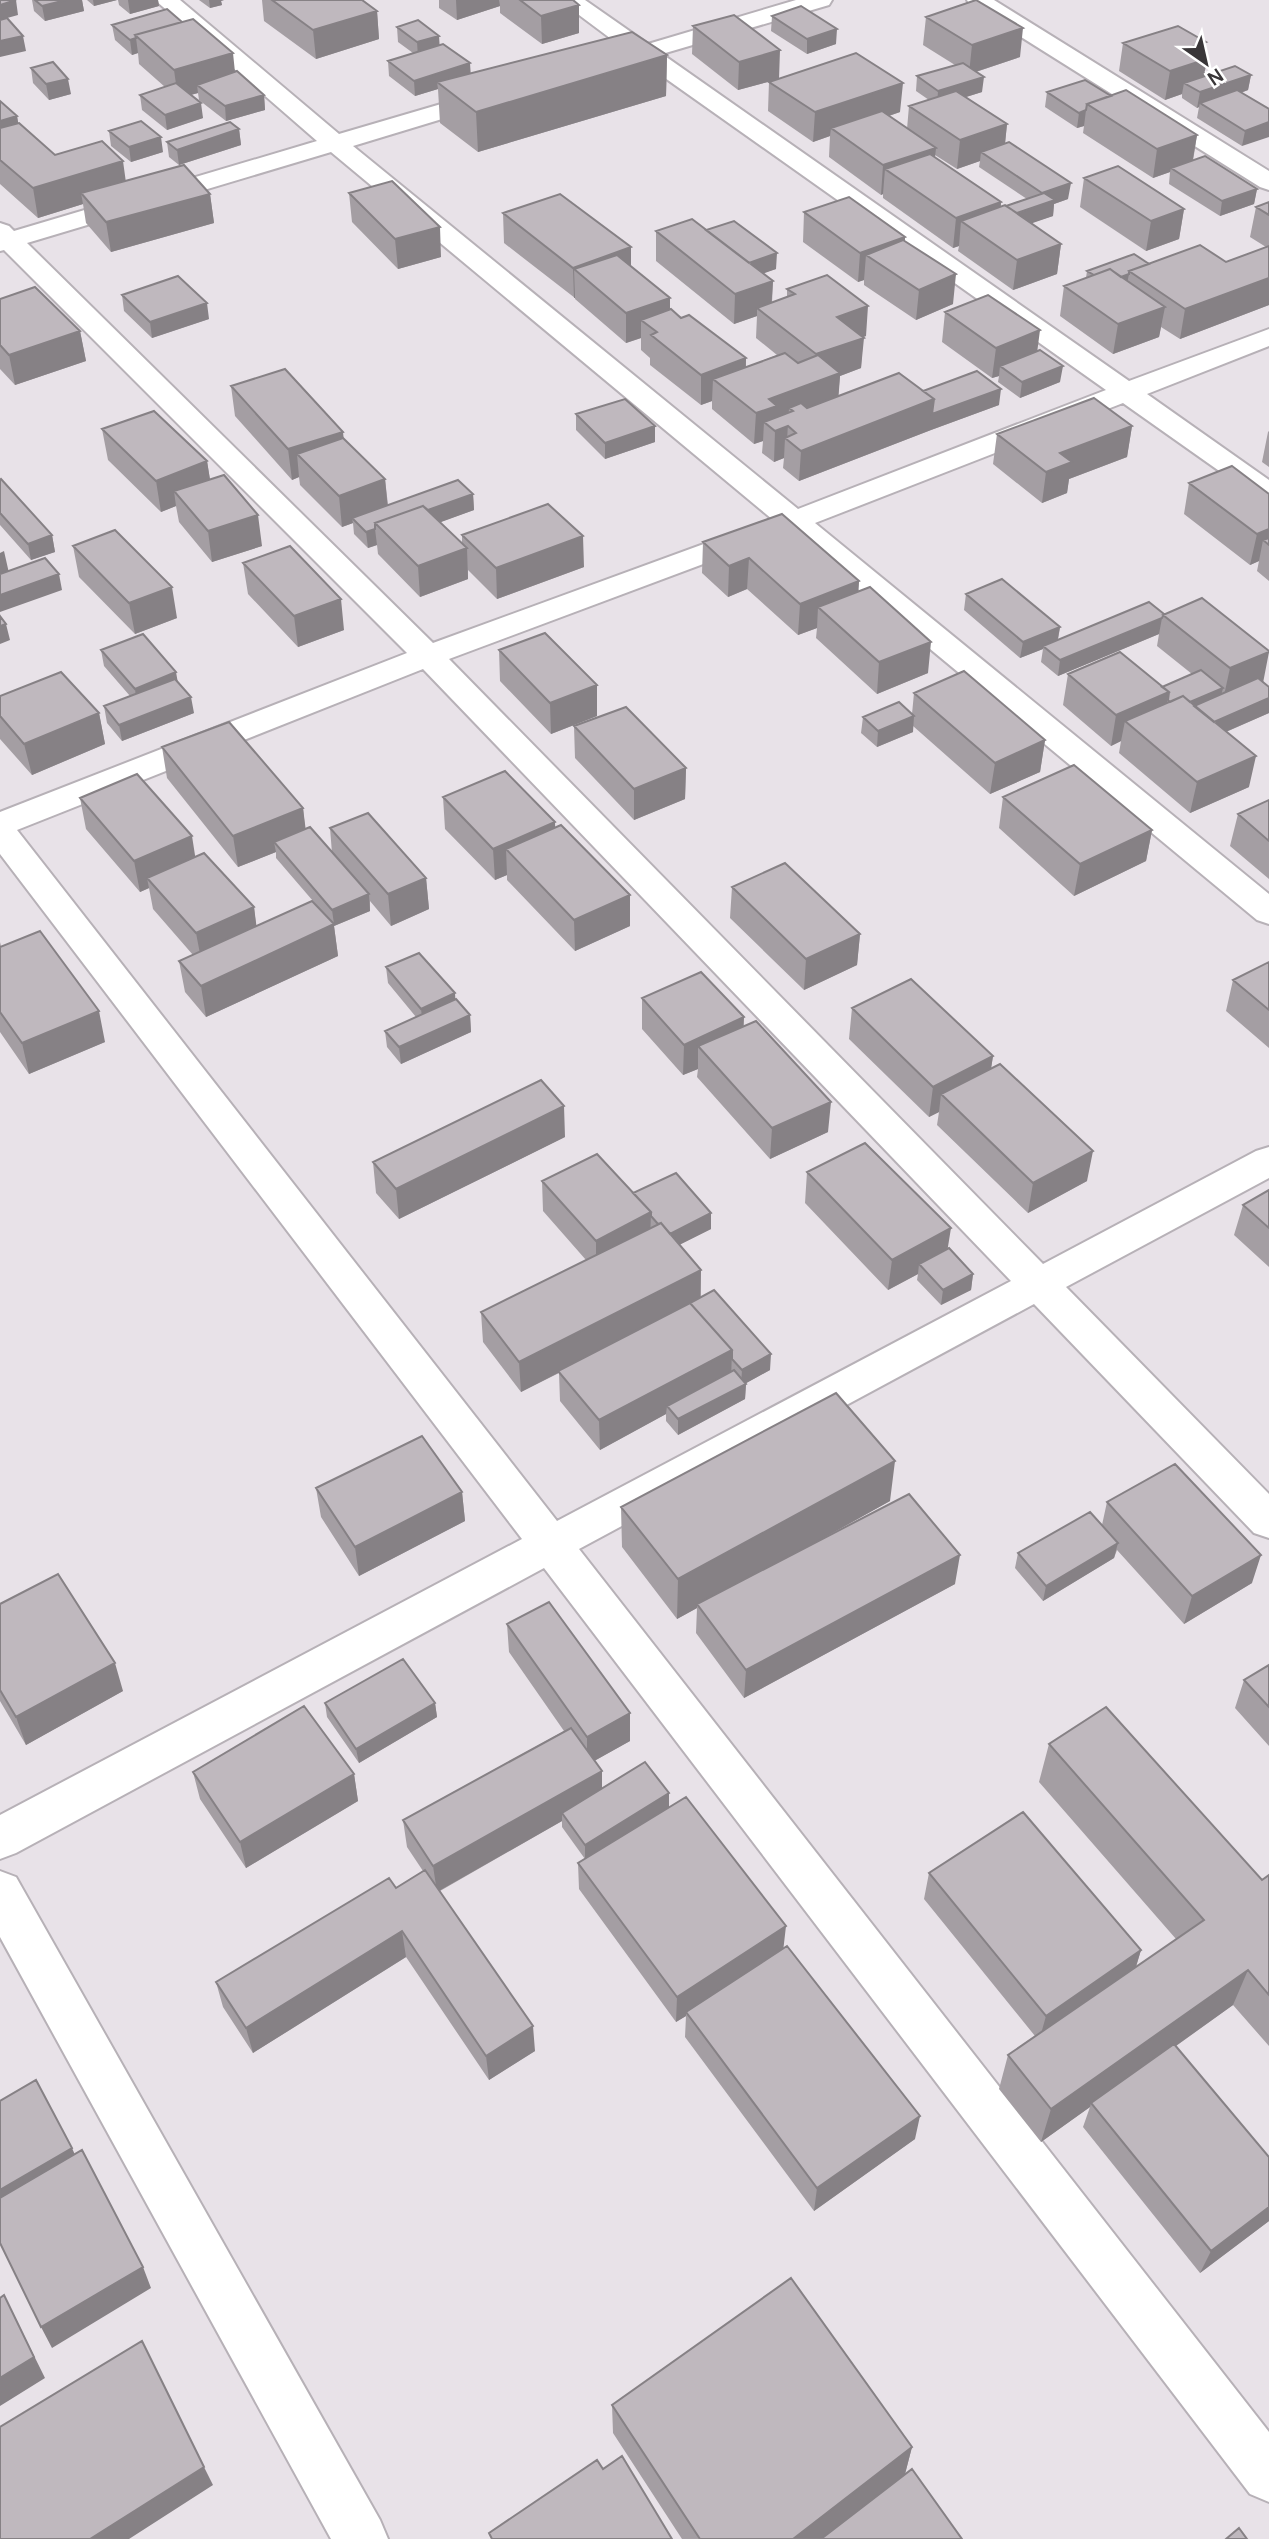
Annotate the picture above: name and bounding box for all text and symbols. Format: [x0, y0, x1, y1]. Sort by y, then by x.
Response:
north arrow [1171, 28, 1241, 98]
text: N [1203, 62, 1228, 92]

